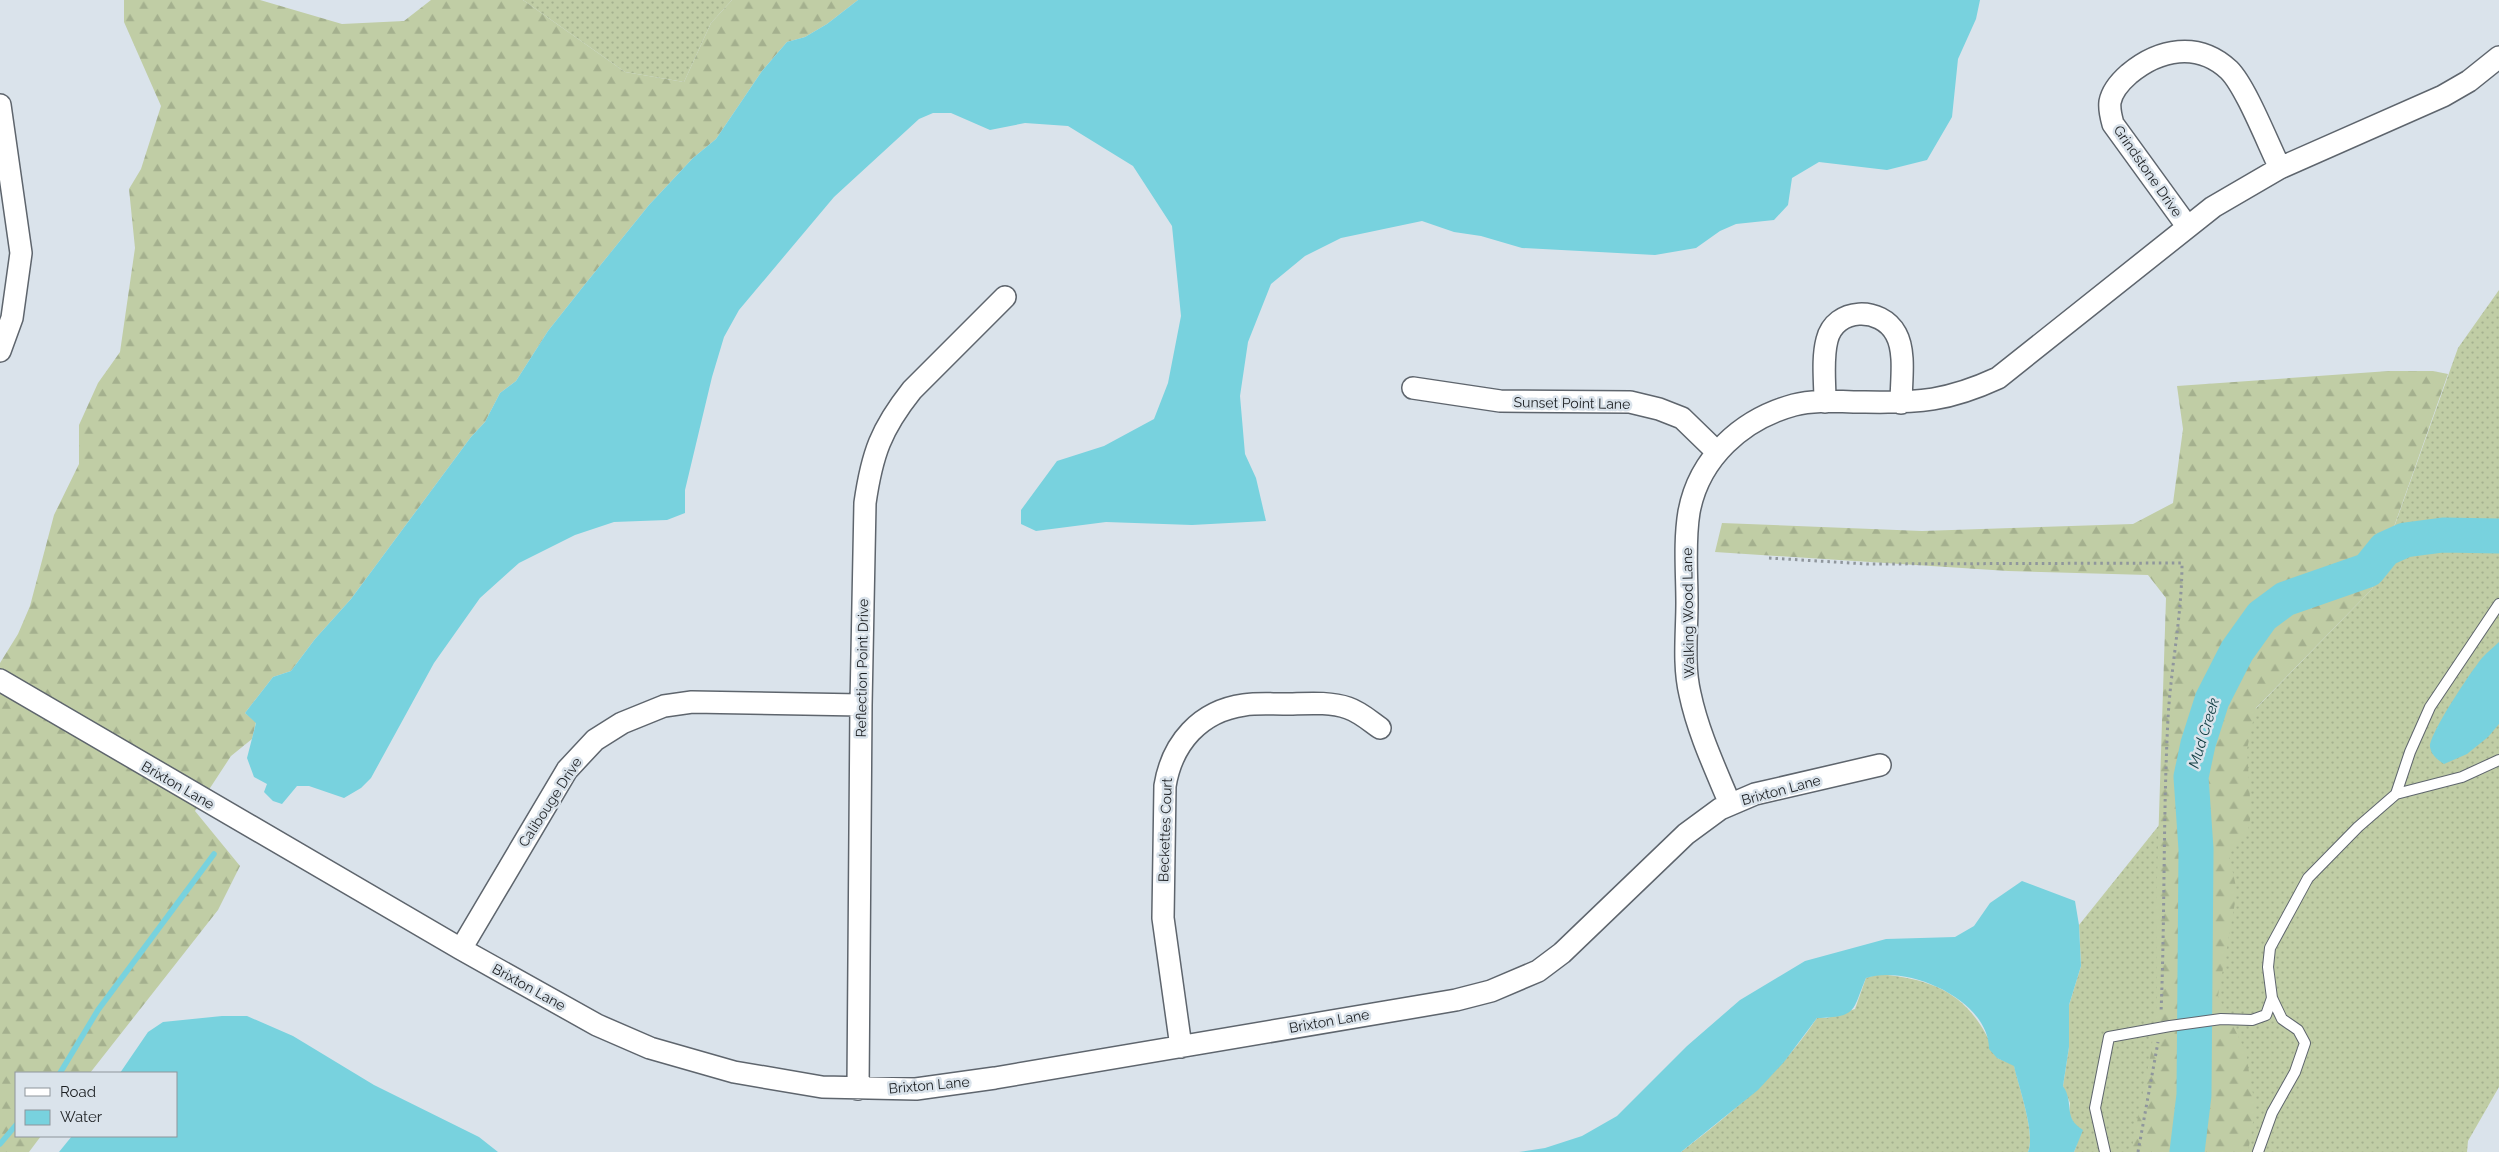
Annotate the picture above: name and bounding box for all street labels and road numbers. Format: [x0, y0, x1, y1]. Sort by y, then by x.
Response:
street label: Grindstone Drive [2111, 122, 2185, 220]
street label: Sunset Point Lane [1514, 394, 1630, 412]
street label: Walking Wood Lane [1679, 548, 1697, 678]
street label: Reflection Point Drive [853, 599, 871, 737]
street label: Calibouge Drive [515, 754, 585, 850]
street label: Brixton Lane [139, 758, 217, 812]
street label: Brixton Lane [1740, 772, 1822, 808]
street label: Beckettes Court [1155, 777, 1175, 882]
street label: Brixton Lane [490, 960, 568, 1014]
street label: Brixton Lane [1288, 1006, 1370, 1036]
street label: Brixton Lane [888, 1073, 970, 1097]

